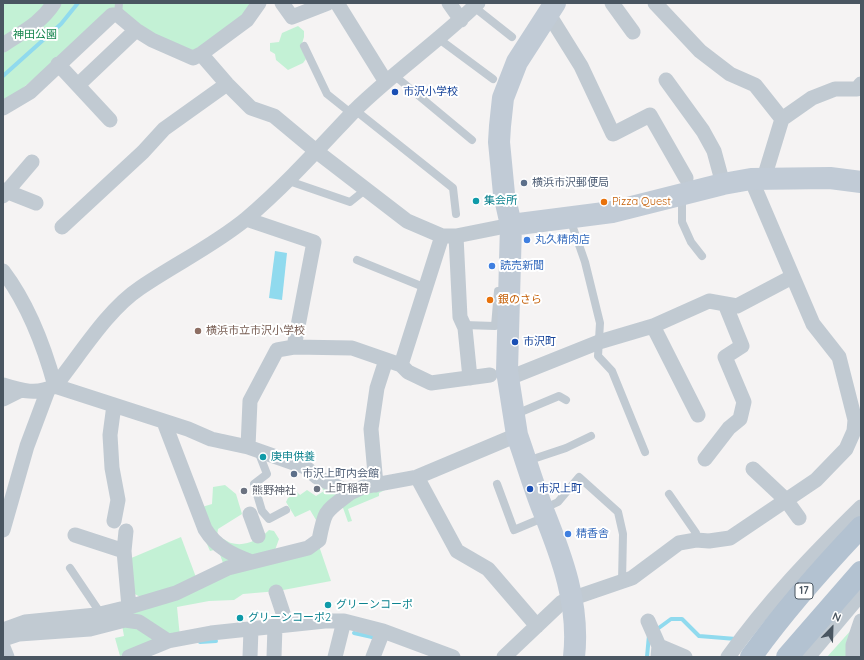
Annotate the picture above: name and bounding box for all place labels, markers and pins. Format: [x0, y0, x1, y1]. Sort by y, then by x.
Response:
place label: 市沢小学校 [403, 85, 458, 99]
marker: 市沢小学校 [390, 87, 400, 97]
place label: 横浜市沢郵便局 [532, 176, 609, 190]
marker: 横浜市沢郵便局 [519, 178, 529, 188]
place label: 集会所 [484, 194, 517, 208]
place label: Pizza Quest [612, 195, 671, 209]
marker: 集会所 [471, 196, 481, 206]
marker: Pizza Quest [599, 197, 609, 207]
place label: 丸久精肉店 [535, 233, 590, 247]
marker: 丸久精肉店 [522, 235, 532, 245]
place label: 読売新聞 [500, 259, 544, 273]
marker: 読売新聞 [487, 261, 497, 271]
place label: 銀のさら [498, 293, 542, 307]
marker: 銀のさら [485, 295, 495, 305]
place label: 横浜市立市沢小学校 [206, 324, 305, 338]
marker: 横浜市立市沢小学校 [193, 326, 203, 336]
place label: 市沢町 [523, 335, 556, 349]
marker: 市沢町 [510, 337, 520, 347]
place label: 庚申供養 [271, 450, 315, 464]
marker: 庚申供養 [258, 452, 268, 462]
place label: 市沢上町内会館 [302, 467, 379, 481]
marker: 市沢上町内会館 [289, 469, 299, 479]
place label: 上町稲荷 [325, 482, 369, 496]
place label: 市沢上町 [538, 482, 582, 496]
place label: 熊野神社 [252, 484, 296, 498]
marker: 上町稲荷 [312, 484, 322, 494]
marker: 市沢上町 [525, 484, 535, 494]
marker: 熊野神社 [239, 486, 249, 496]
place label: 精香舎 [576, 527, 609, 541]
marker: 精香舎 [563, 529, 573, 539]
place label: グリーンコーポ [336, 598, 413, 612]
marker: グリーンコーポ [323, 600, 333, 610]
place label: グリーンコーポ2 [248, 611, 331, 625]
marker: グリーンコーポ2 [235, 613, 245, 623]

